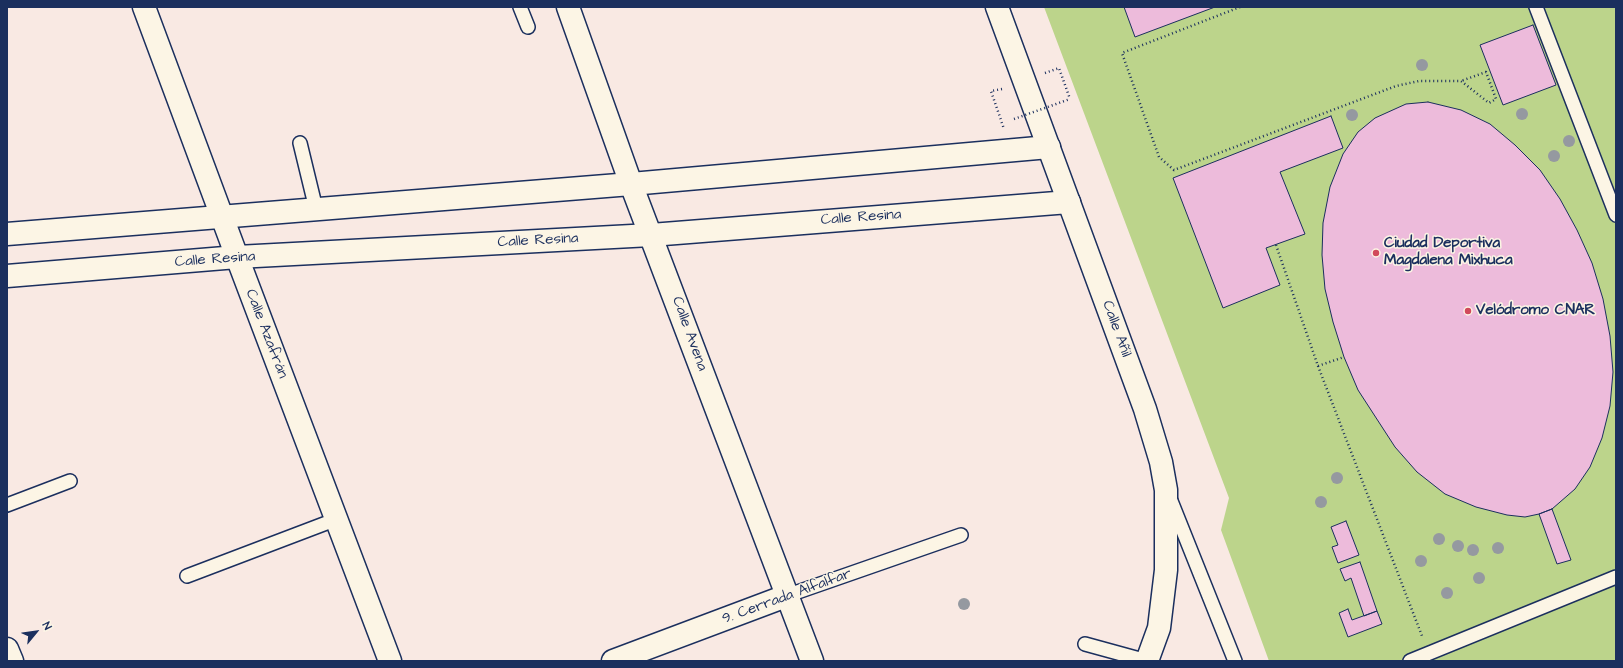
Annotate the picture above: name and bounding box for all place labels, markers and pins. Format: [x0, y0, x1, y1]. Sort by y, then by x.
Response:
place label: Ciudad Deportiva Magdalena Mixhuca [1384, 235, 1513, 270]
marker: Ciudad Deportiva Magdalena Mixhuca [1371, 248, 1381, 258]
place label: Velódromo CNAR [1476, 302, 1595, 320]
marker: Velódromo CNAR [1463, 306, 1473, 316]

